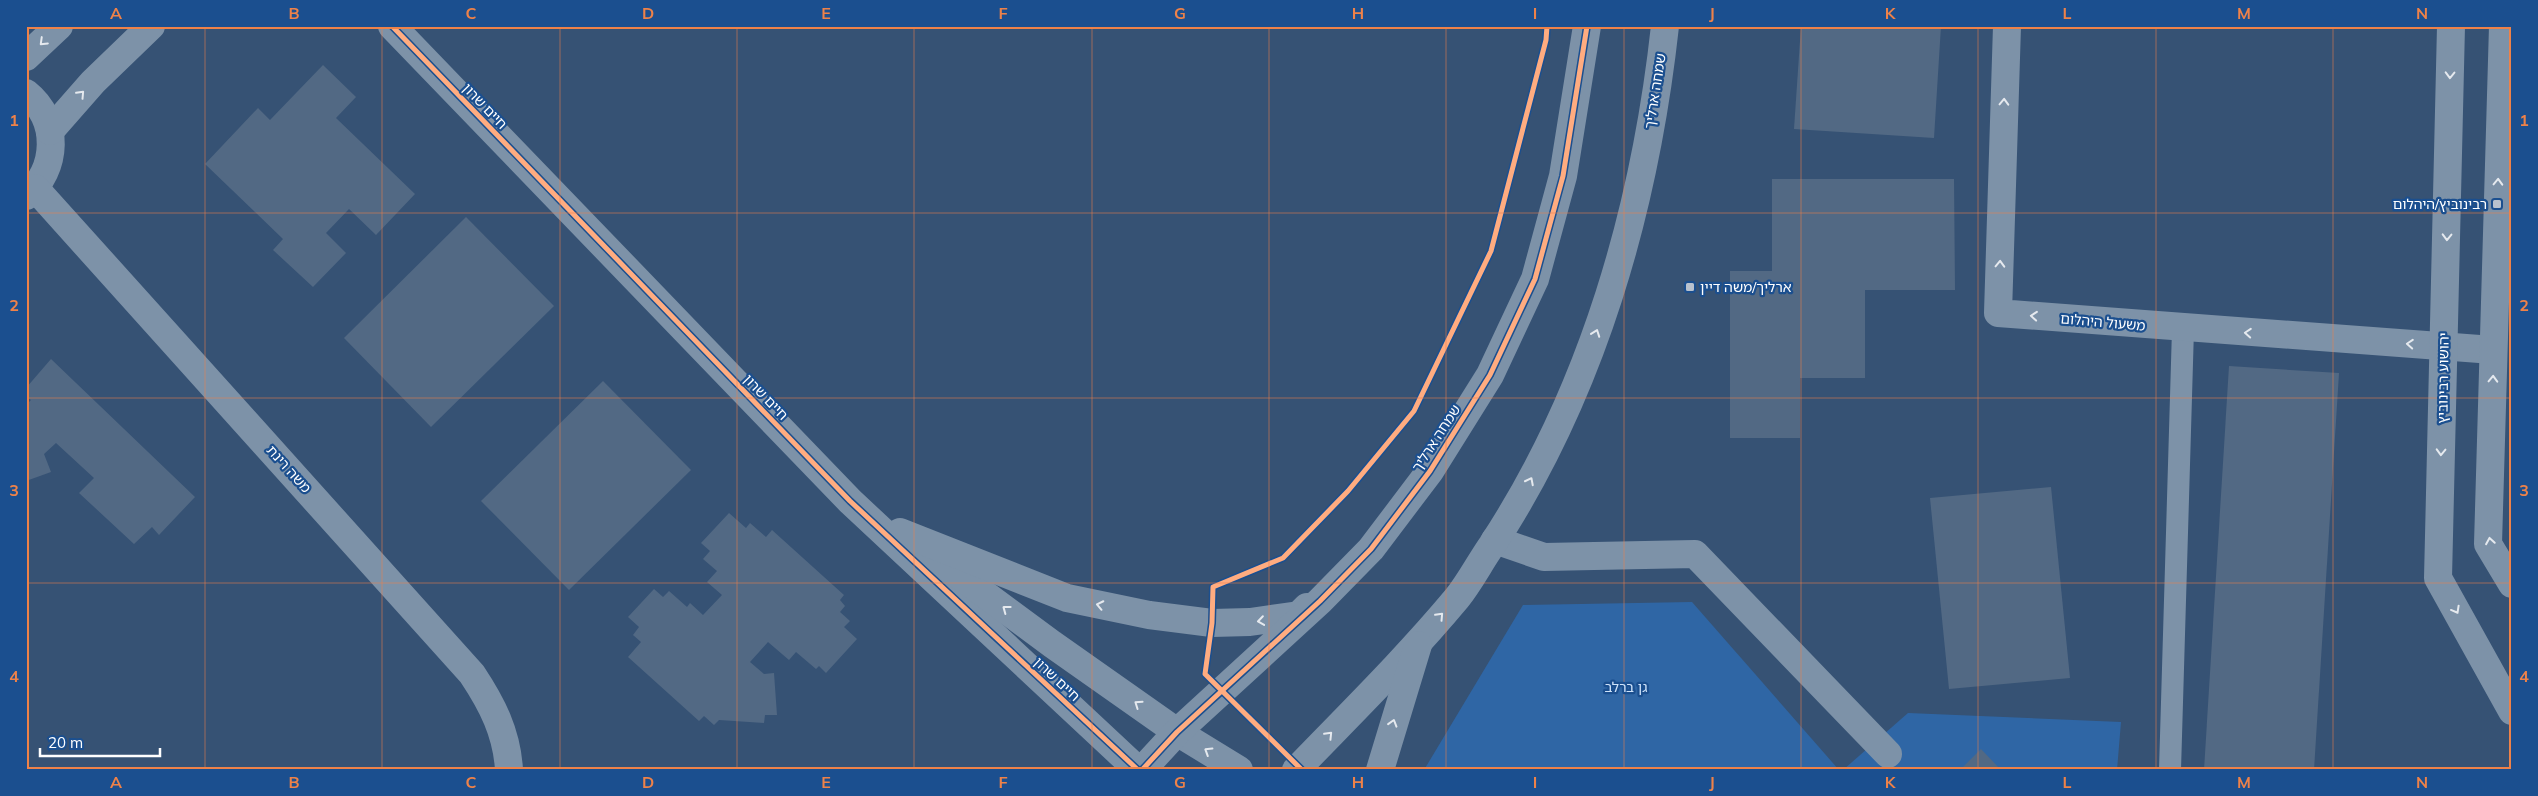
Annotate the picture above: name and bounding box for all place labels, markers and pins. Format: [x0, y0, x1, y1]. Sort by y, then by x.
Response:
place label: רבינוביץ/היהלום [2393, 195, 2487, 213]
marker: רבינוביץ/היהלום [2491, 198, 2503, 210]
place label: ארליך/משה דיין [1700, 278, 1792, 296]
marker: ארליך/משה דיין [1684, 281, 1696, 293]

